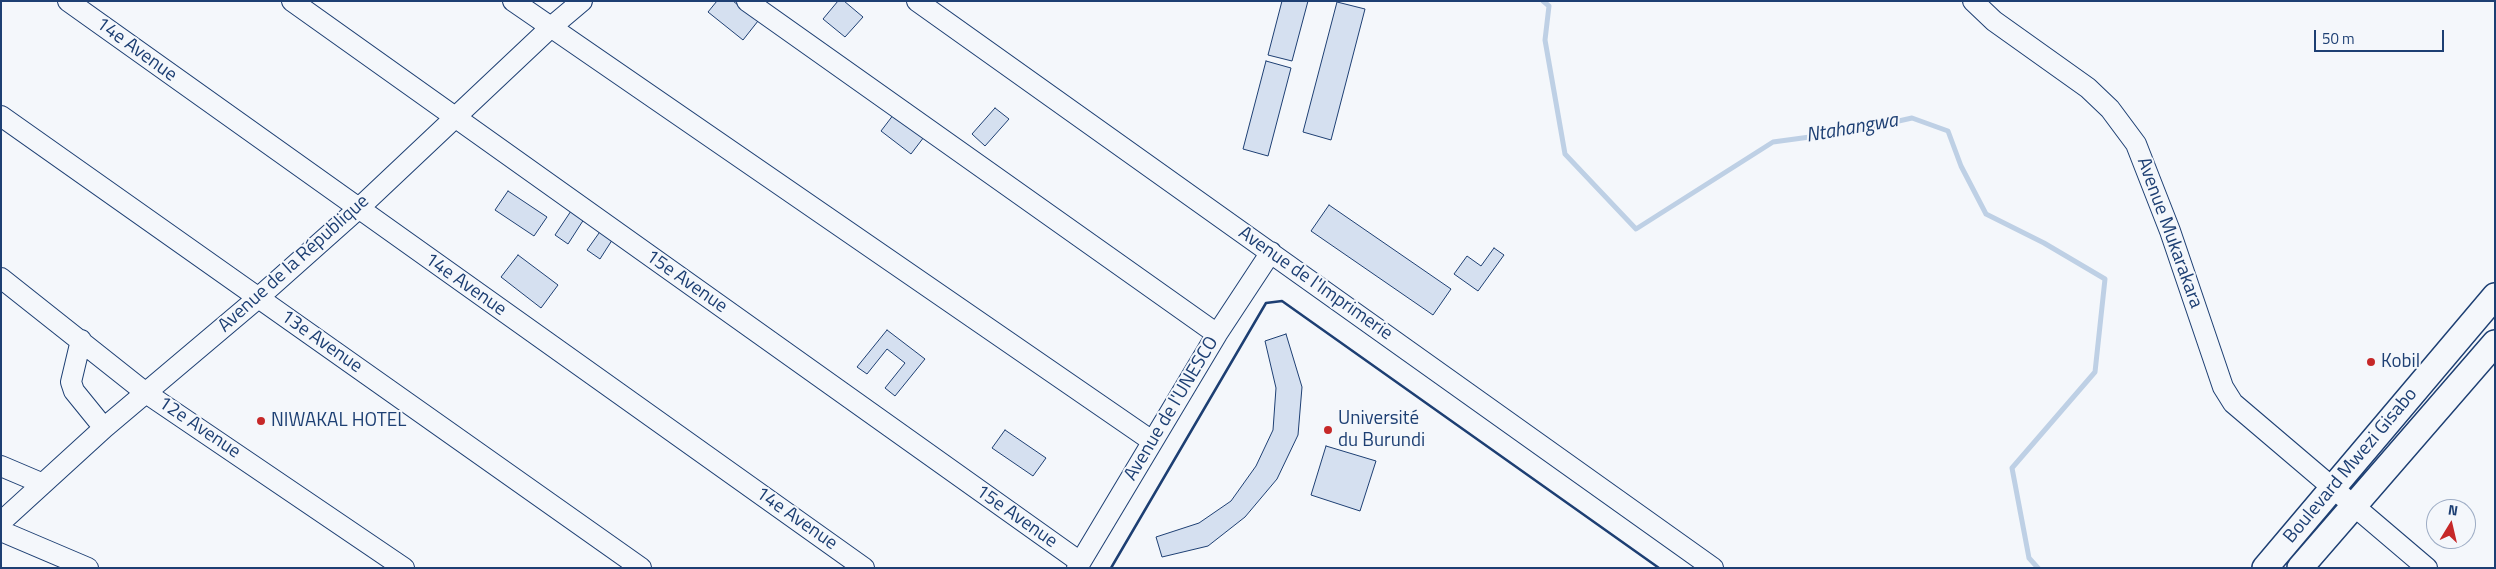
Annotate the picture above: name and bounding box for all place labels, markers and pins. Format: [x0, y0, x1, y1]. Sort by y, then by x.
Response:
place label: Kobil [2381, 351, 2420, 373]
marker: Kobil [2365, 356, 2377, 368]
place label: Université du Burundi [1338, 408, 1425, 452]
place label: NIWAKAL HOTEL [271, 410, 406, 432]
marker: NIWAKAL HOTEL [255, 415, 267, 427]
marker: Université du Burundi [1322, 424, 1334, 436]

